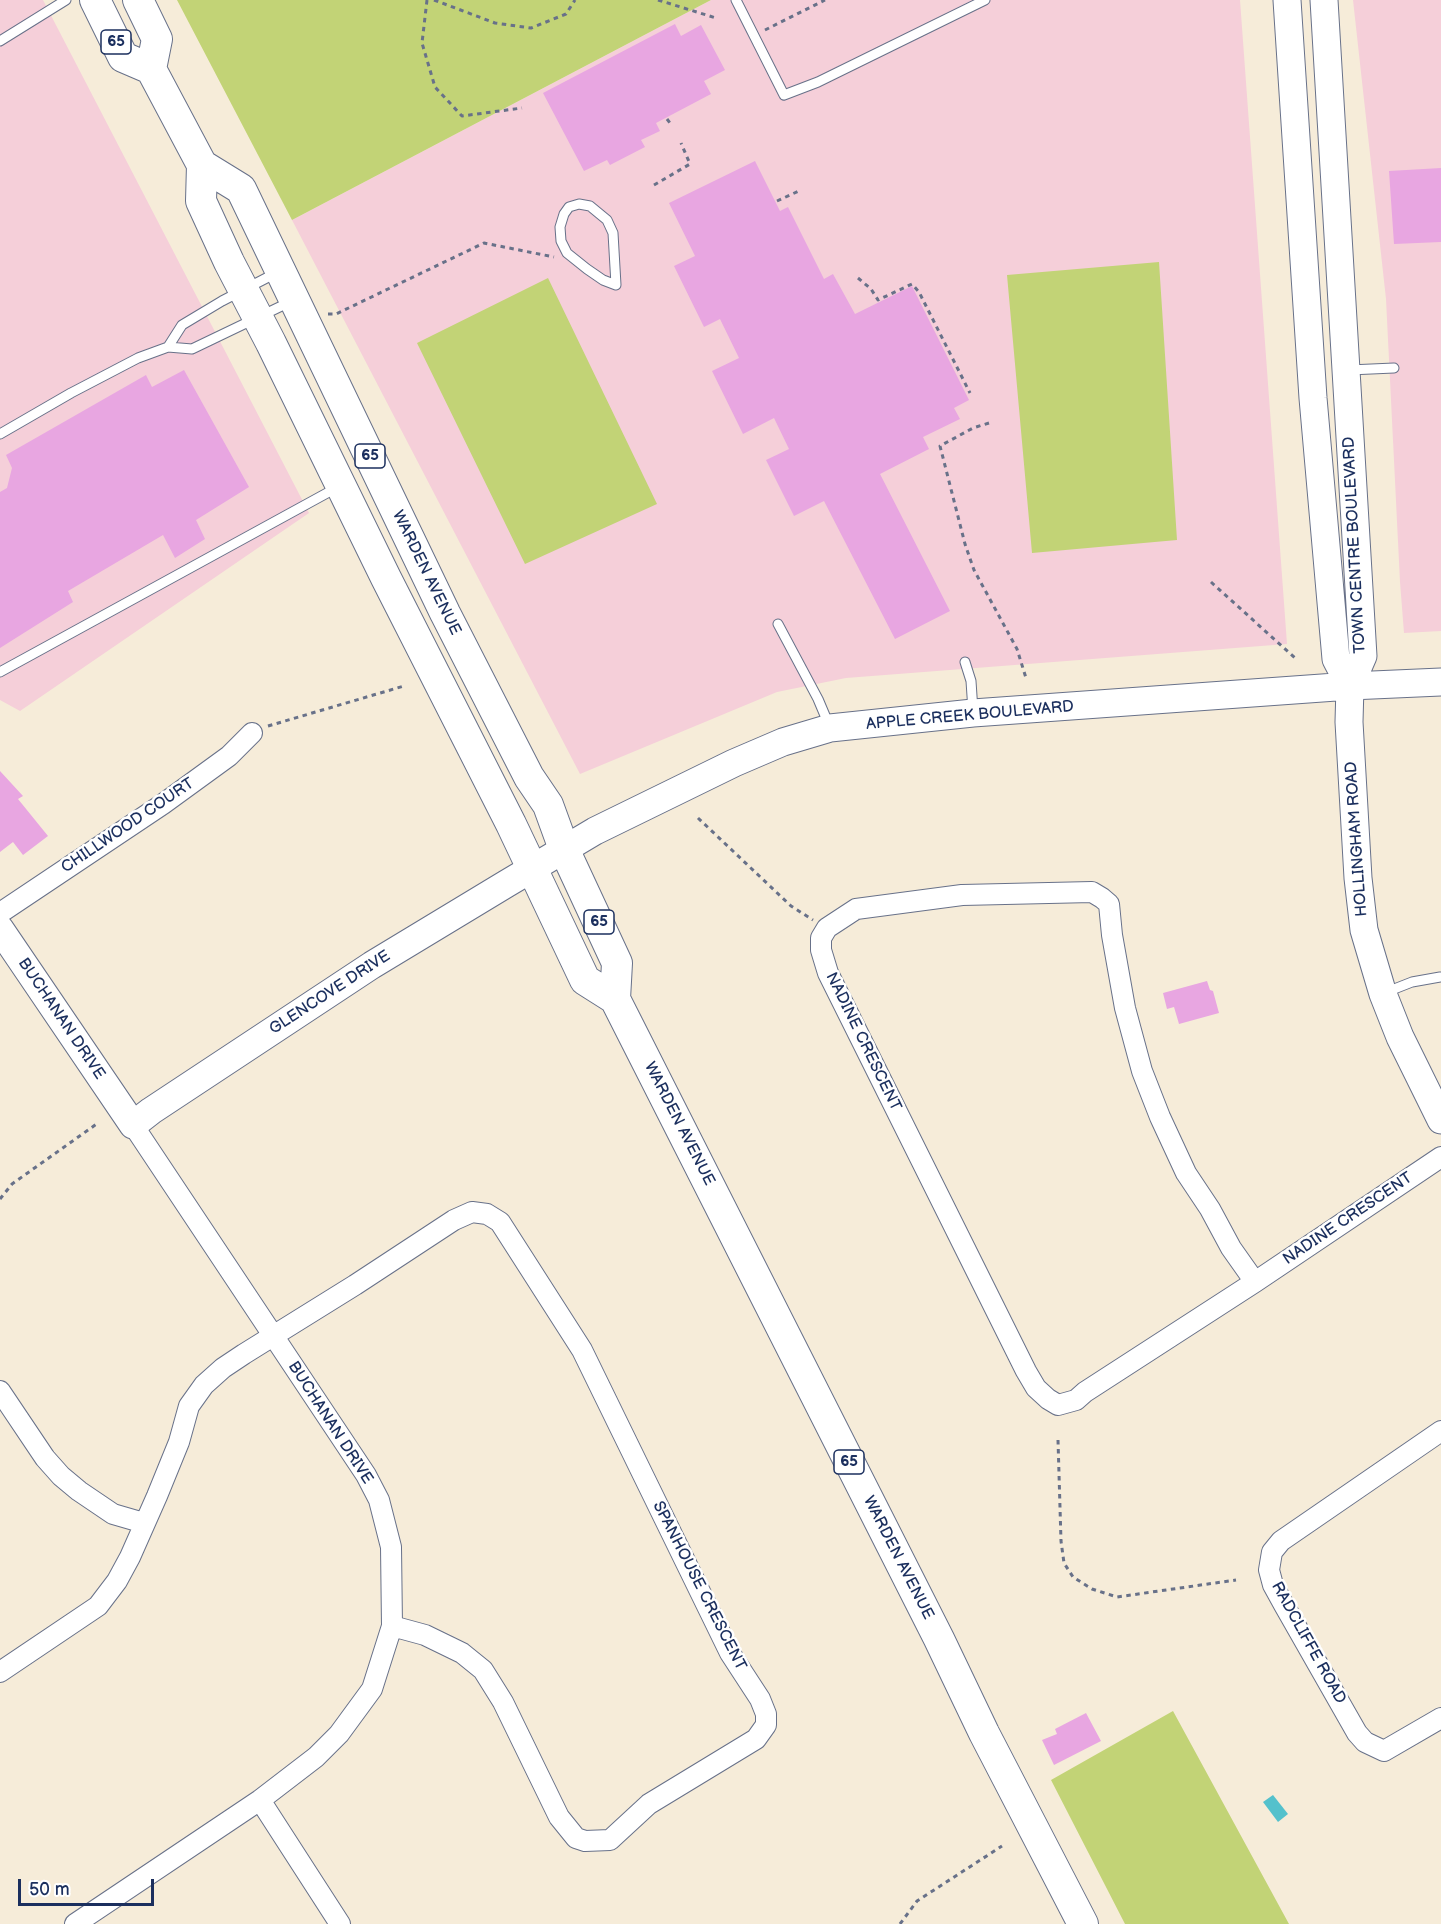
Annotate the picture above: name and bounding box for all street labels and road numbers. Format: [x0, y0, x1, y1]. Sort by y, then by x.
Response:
road number: 65 [101, 30, 131, 54]
street label: TOWN CENTRE BOULEVARD [1340, 436, 1370, 654]
road number: 65 [355, 444, 385, 468]
street label: WARDEN AVENUE [388, 508, 464, 638]
street label: APPLE CREEK BOULEVARD [865, 697, 1075, 735]
street label: HOLLINGHAM ROAD [1342, 761, 1372, 917]
street label: CHILLWOOD COURT [58, 774, 198, 878]
road number: 65 [584, 910, 614, 934]
street label: GLENCOVE DRIVE [266, 947, 394, 1039]
street label: BUCHANAN DRIVE [13, 955, 109, 1083]
street label: NADINE CRESCENT [821, 970, 905, 1114]
street label: WARDEN AVENUE [640, 1059, 718, 1189]
street label: NADINE CRESCENT [1280, 1169, 1416, 1269]
street label: BUCHANAN DRIVE [283, 1358, 377, 1488]
road number: 65 [834, 1450, 864, 1474]
street label: WARDEN AVENUE [859, 1493, 937, 1623]
street label: SPANHOUSE CRESCENT [648, 1498, 750, 1674]
street label: RADCLIFFE ROAD [1266, 1579, 1350, 1707]

